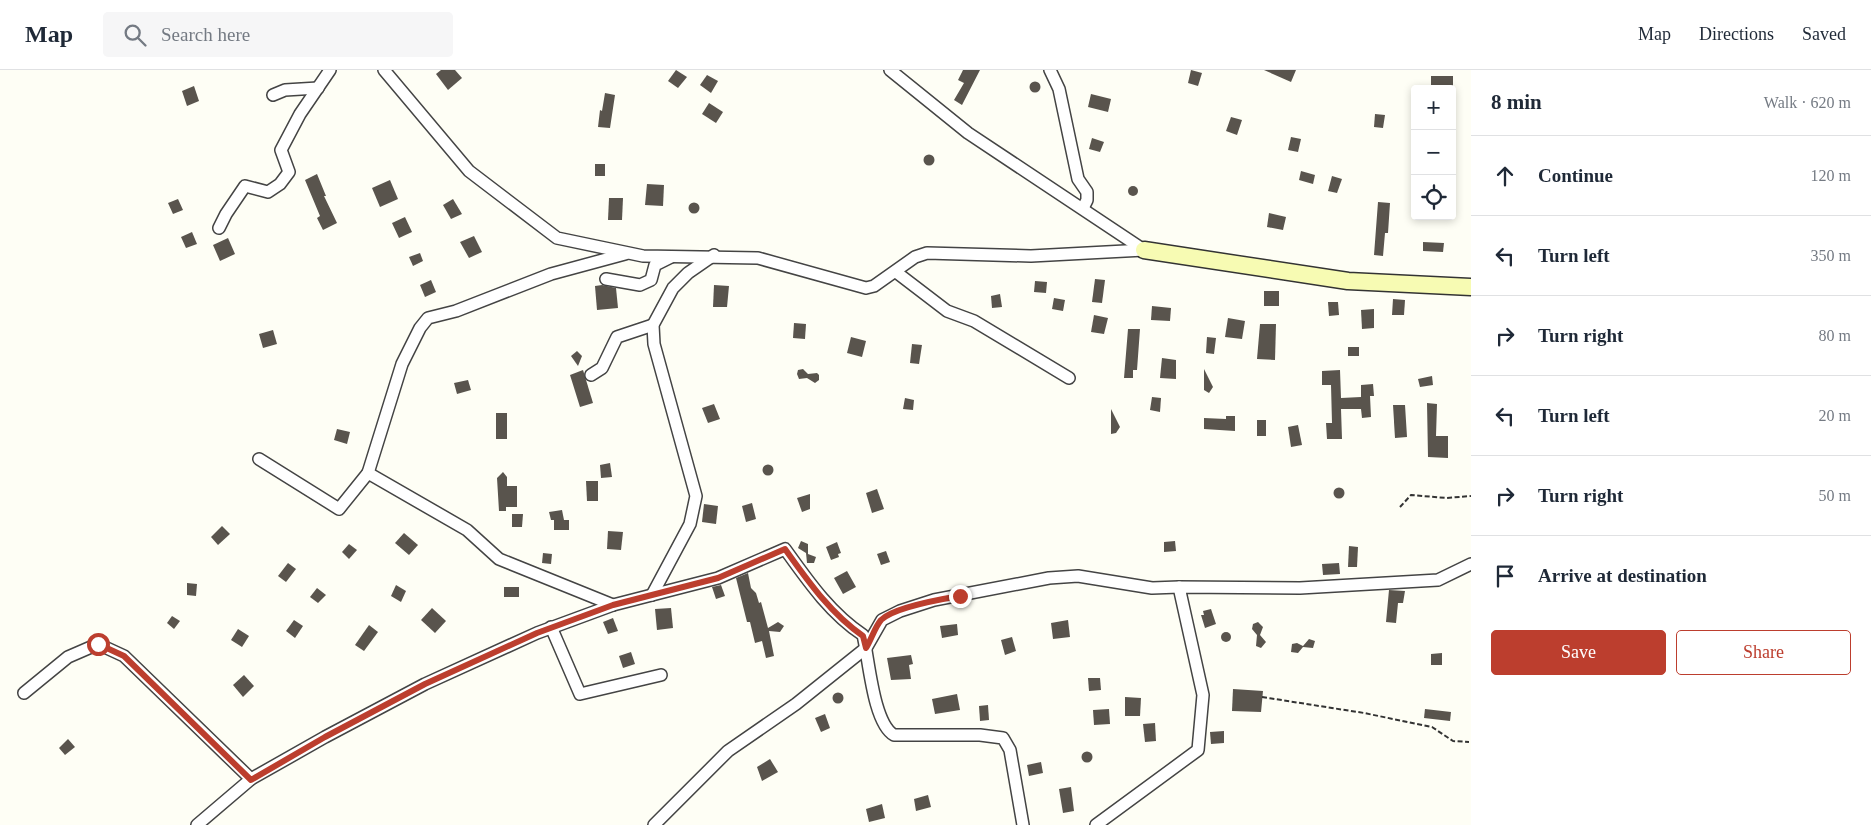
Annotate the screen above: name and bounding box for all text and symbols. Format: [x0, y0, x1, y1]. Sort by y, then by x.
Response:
search box [103, 12, 453, 57]
text: Map [25, 21, 73, 47]
icon: search [121, 21, 149, 49]
text: Search here [161, 24, 250, 45]
text: Map [1638, 24, 1671, 44]
text: Directions [1699, 24, 1774, 44]
text: Saved [1802, 24, 1846, 44]
map controls [1411, 85, 1456, 220]
button: + [1411, 85, 1456, 130]
text: 8 min [1491, 90, 1542, 114]
text: Walk · 620 m [1764, 94, 1851, 111]
button: − [1411, 130, 1456, 175]
icon: ahead [1491, 162, 1519, 190]
text: Continue [1538, 165, 1613, 186]
text: 120 m [1811, 167, 1851, 184]
button: locate [1411, 175, 1456, 220]
icon: left [1491, 242, 1519, 270]
text: Turn left [1538, 245, 1610, 266]
text: 350 m [1811, 247, 1851, 264]
icon: right [1491, 322, 1519, 350]
text: Turn right [1538, 325, 1623, 346]
text: 80 m [1819, 327, 1851, 344]
icon: left [1491, 402, 1519, 430]
text: Turn left [1538, 405, 1610, 426]
text: 20 m [1819, 407, 1851, 424]
icon: right [1491, 482, 1519, 510]
text: Turn right [1538, 485, 1623, 506]
text: 50 m [1819, 487, 1851, 504]
icon: arrive [1491, 562, 1519, 590]
text: Arrive at destination [1538, 565, 1707, 586]
route end [949, 585, 972, 608]
button: Save [1491, 630, 1666, 675]
button: Share [1676, 630, 1851, 675]
route start [87, 633, 110, 656]

